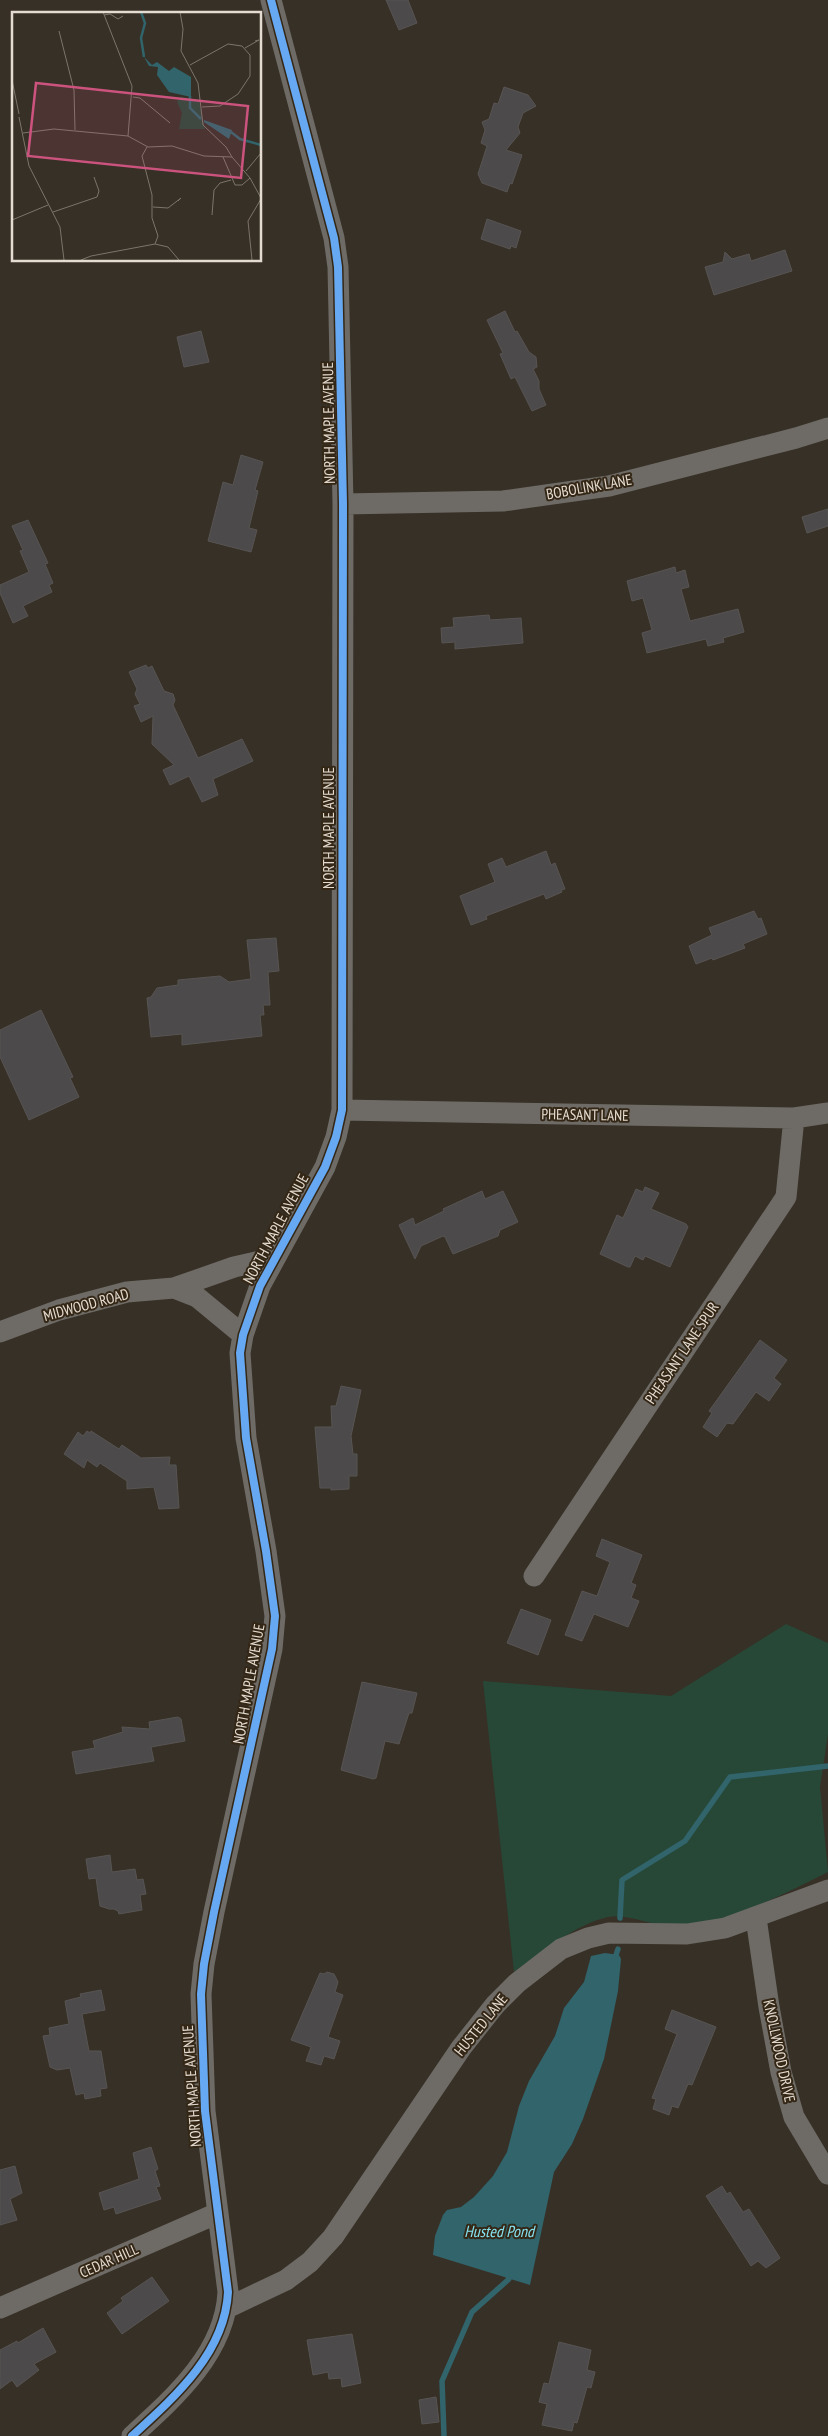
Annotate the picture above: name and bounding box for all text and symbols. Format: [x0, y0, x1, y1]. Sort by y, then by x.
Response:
inset map [12, 12, 261, 261]
street label: NORTH MAPLE AVENUE [318, 362, 339, 484]
street label: BOBOLINK LANE [545, 470, 633, 503]
street label: NORTH MAPLE AVENUE [319, 767, 338, 889]
street label: PHEASANT LANE [541, 1104, 629, 1125]
street label: NORTH MAPLE AVENUE [239, 1171, 313, 1287]
street label: MIDWOOD ROAD [41, 1284, 131, 1325]
street label: PHEASANT LANE SPUR [641, 1298, 723, 1407]
street label: NORTH MAPLE AVENUE [229, 1622, 268, 1746]
street label: HUSTED LANE [450, 1990, 511, 2060]
street label: KNOLLWOOD DRIVE [759, 1998, 800, 2104]
street label: NORTH MAPLE AVENUE [178, 2025, 205, 2147]
water label: Husted Pond [464, 2221, 536, 2241]
street label: CEDAR HILL [76, 2239, 142, 2282]

